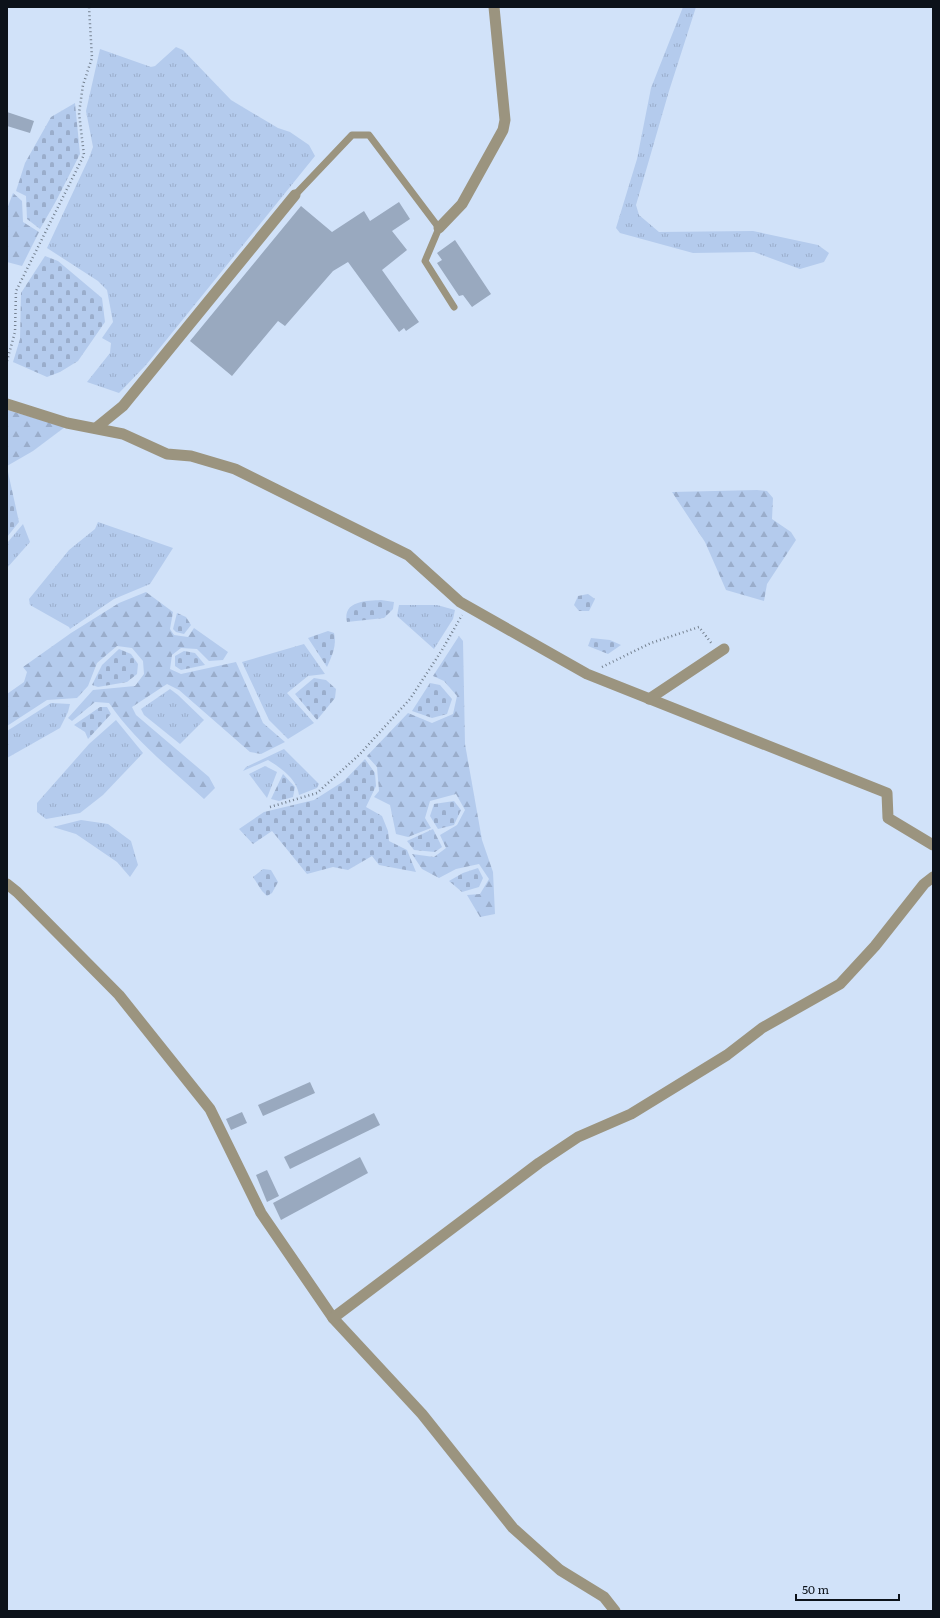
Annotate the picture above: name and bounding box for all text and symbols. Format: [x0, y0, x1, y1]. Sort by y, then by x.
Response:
scale bar [796, 1576, 899, 1602]
text: 50 m [802, 1580, 829, 1598]

